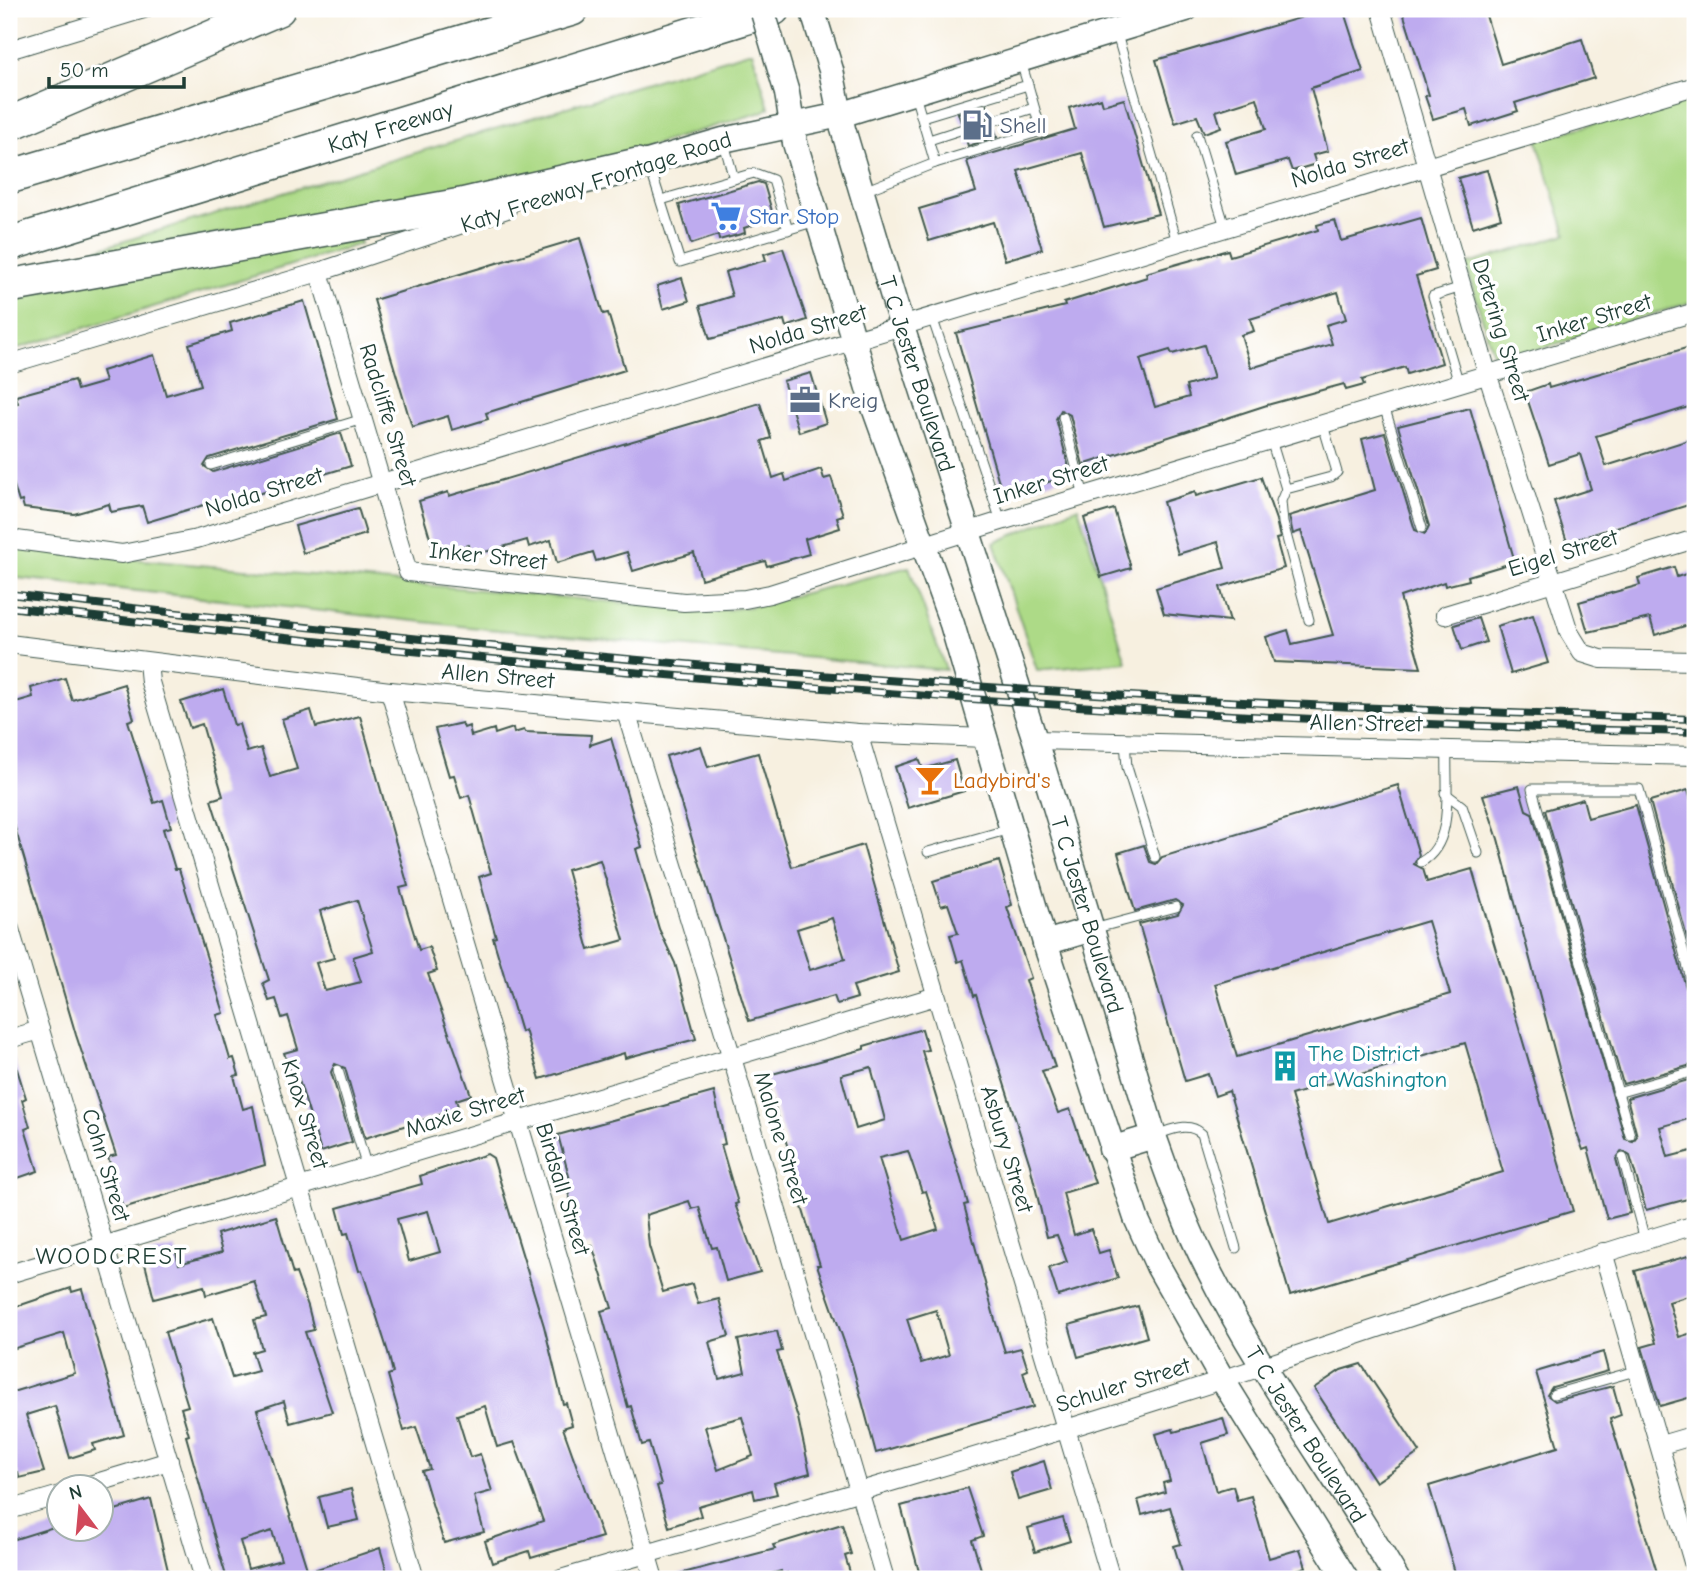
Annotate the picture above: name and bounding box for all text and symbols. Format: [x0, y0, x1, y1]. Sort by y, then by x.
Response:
scale bar [49, 46, 184, 90]
text: 50 m [60, 58, 109, 82]
street label: Katy Freeway [324, 94, 457, 159]
fuel station icon: Shell [960, 108, 994, 142]
place label: Shell [1000, 112, 1047, 139]
street label: Katy Freeway Frontage Road [457, 125, 735, 239]
street label: Nolda Street [1288, 132, 1413, 194]
supermarket icon: Star Stop [709, 199, 743, 233]
place label: Star Stop [749, 203, 839, 230]
street label: Detering Street [1466, 255, 1536, 406]
street label: T C Jester Boulevard [874, 273, 961, 475]
street label: Inker Street [1533, 287, 1656, 348]
street label: Nolda Street [746, 298, 871, 360]
street label: Radcliffe Street [353, 340, 423, 491]
office icon: Kreig [788, 383, 822, 417]
place label: Kreig [828, 387, 879, 414]
street label: Inker Street [990, 449, 1113, 510]
street label: Nolda Street [202, 461, 327, 523]
street label: Eigel Street [1505, 523, 1622, 582]
street label: Inker Street [428, 536, 550, 576]
street label: Allen Street [441, 658, 557, 694]
street label: Allen Street [1309, 709, 1424, 738]
bar icon: Ladybird's [913, 763, 947, 797]
place label: Ladybird's [953, 767, 1051, 794]
street label: T C Jester Boulevard [1045, 813, 1130, 1016]
place label: The District at Washington [1308, 1040, 1447, 1093]
building icon: The District at Washington [1268, 1049, 1302, 1083]
street label: Knox Street [276, 1056, 335, 1173]
street label: Malone Street [748, 1068, 814, 1209]
street label: Maxie Street [402, 1081, 530, 1143]
street label: Asbury Street [975, 1082, 1040, 1217]
street label: Cohn Street [76, 1105, 136, 1226]
street label: Birdsall Street [530, 1120, 596, 1260]
district label: WOODCREST [35, 1242, 189, 1270]
street label: T C Jester Boulevard [1240, 1341, 1372, 1527]
street label: Schuler Street [1053, 1351, 1195, 1418]
north arrow [46, 1472, 116, 1542]
text: N [67, 1480, 85, 1505]

